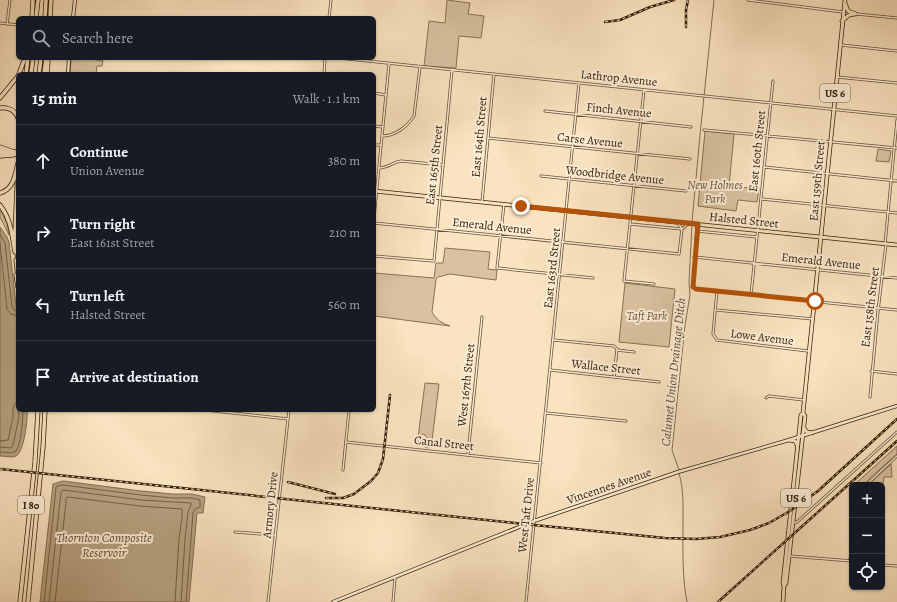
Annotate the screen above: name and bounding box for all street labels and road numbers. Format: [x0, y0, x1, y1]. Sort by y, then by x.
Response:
street label: Lathrop Avenue [580, 66, 658, 90]
road number: US 6 [820, 84, 850, 102]
street label: East 164th Street [468, 96, 490, 178]
street label: Finch Avenue [586, 99, 652, 121]
street label: East 160th Street [745, 109, 769, 193]
street label: East 165th Street [422, 124, 446, 206]
street label: Carse Avenue [556, 129, 624, 151]
street label: East 159th Street [806, 140, 828, 222]
street label: Woodbridge Avenue [564, 162, 665, 188]
street label: Halsted Street [708, 208, 780, 232]
street label: Emerald Avenue [452, 214, 532, 238]
street label: East 163rd Street [540, 227, 564, 309]
street label: Emerald Avenue [781, 249, 861, 273]
street label: East 158th Street [857, 266, 883, 348]
street label: Lowe Avenue [729, 325, 795, 349]
street label: West 167th Street [454, 342, 478, 428]
street label: Wallace Street [570, 355, 641, 379]
street label: Canal Street [413, 432, 475, 454]
street label: Vincennes Avenue [564, 464, 653, 508]
street label: Armory Drive [258, 471, 281, 540]
street label: West Taft Drive [514, 477, 538, 554]
road number: US 6 [781, 489, 811, 507]
road number: I 80 [18, 496, 44, 514]

